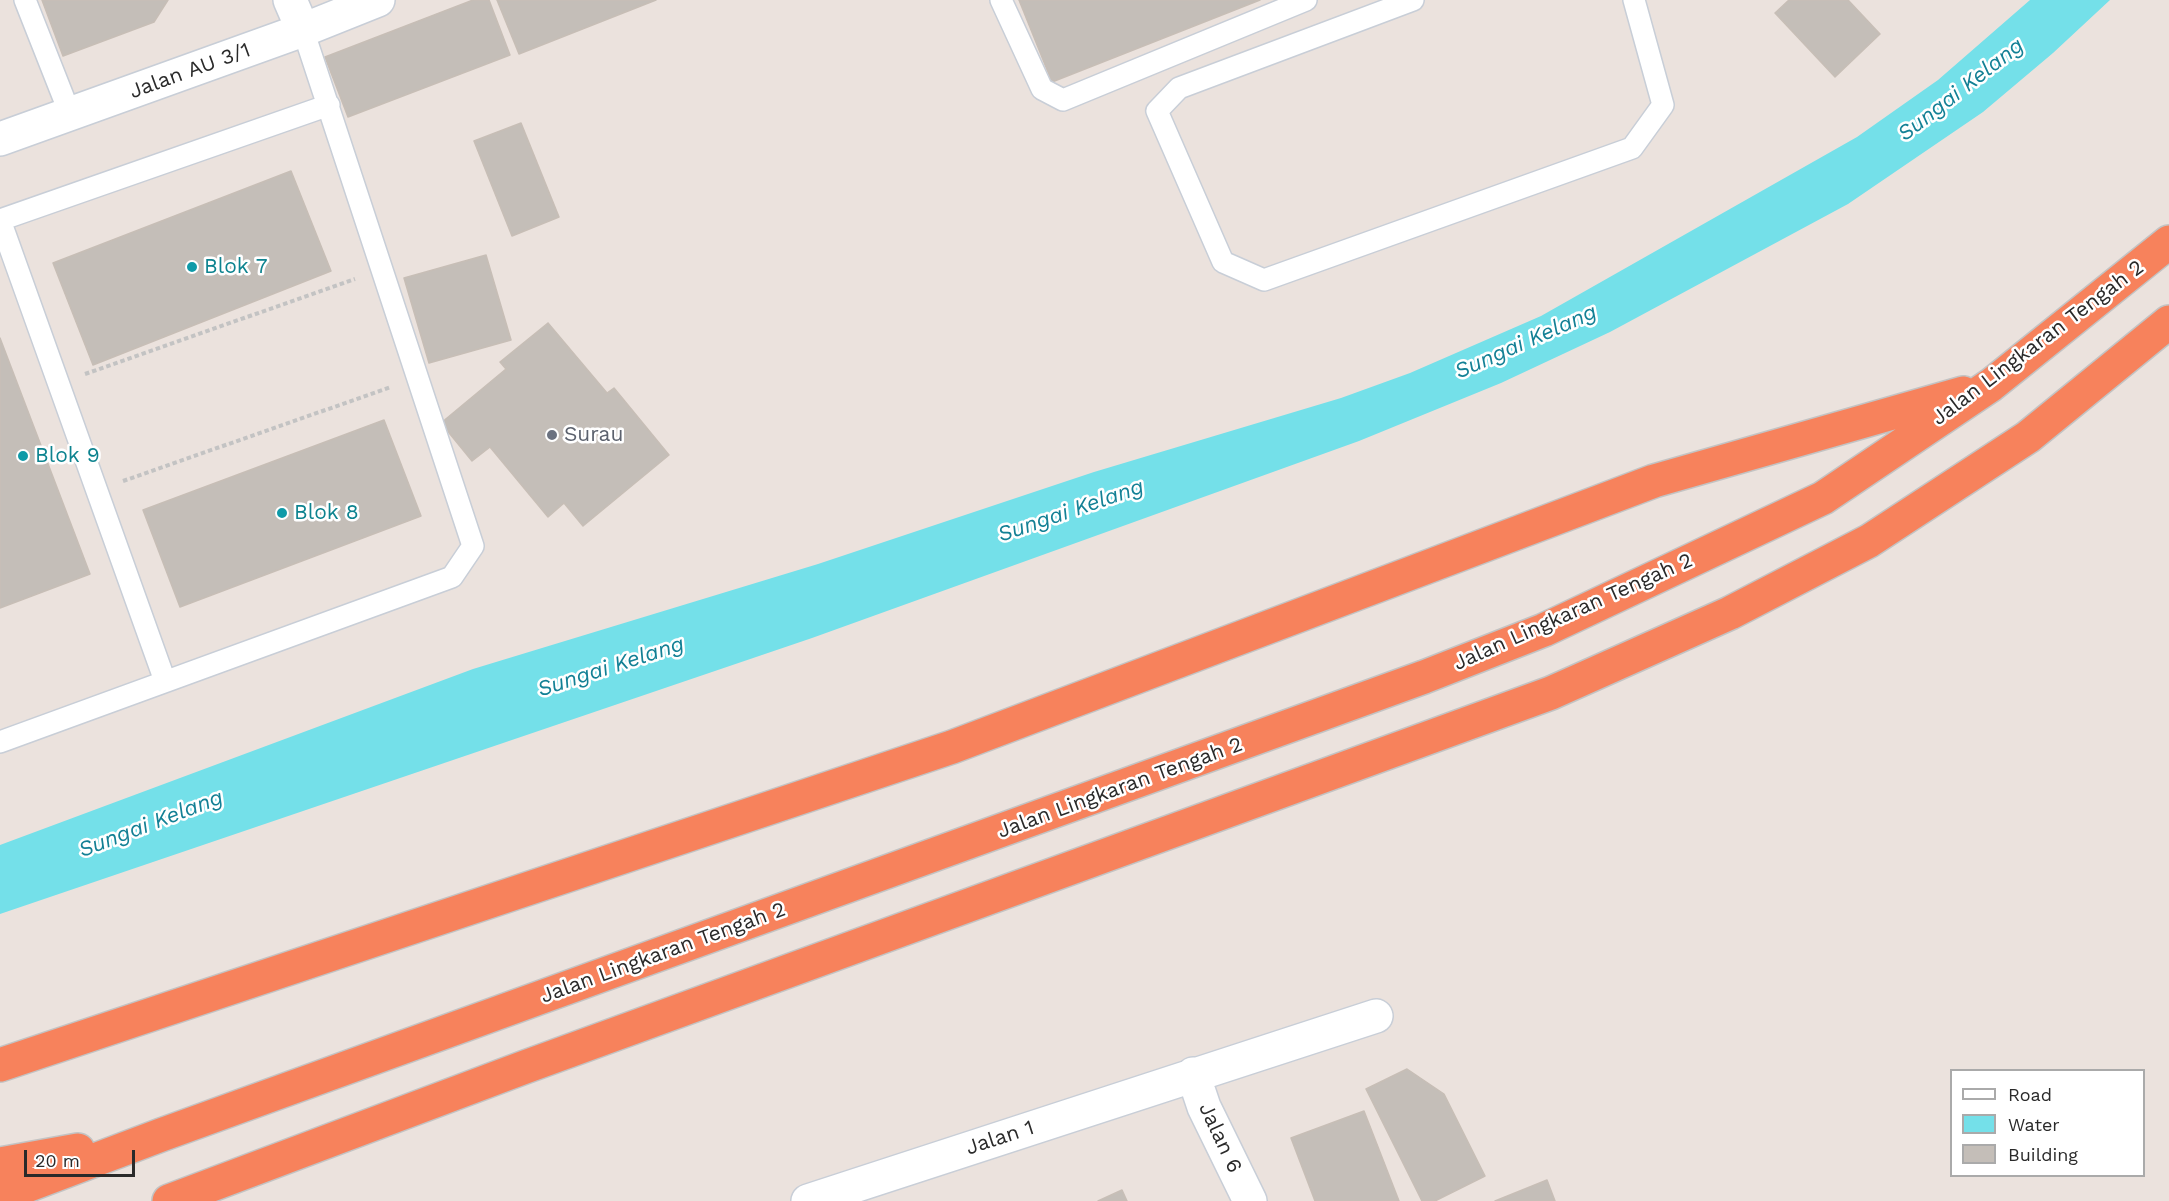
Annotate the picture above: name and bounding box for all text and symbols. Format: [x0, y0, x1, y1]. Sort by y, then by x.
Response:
water label: Sungai Kelang [1893, 33, 2029, 147]
street label: Jalan AU 3/1 [126, 37, 254, 105]
place label: Blok 7 [204, 254, 268, 280]
street label: Jalan Lingkaran Tengah 2 [1927, 255, 2149, 431]
marker: Blok 7 [185, 260, 199, 274]
water label: Sungai Kelang [1451, 299, 1601, 385]
place label: Surau [564, 422, 623, 448]
marker: Surau [545, 428, 559, 442]
place label: Blok 9 [35, 443, 100, 469]
marker: Blok 9 [16, 449, 30, 463]
water label: Sungai Kelang [994, 474, 1148, 548]
place label: Blok 8 [294, 500, 359, 526]
marker: Blok 8 [275, 506, 289, 520]
street label: Jalan Lingkaran Tengah 2 [1450, 548, 1696, 676]
water label: Sungai Kelang [534, 631, 688, 703]
street label: Jalan Lingkaran Tengah 2 [994, 732, 1246, 844]
water label: Sungai Kelang [75, 784, 227, 864]
street label: Jalan Lingkaran Tengah 2 [537, 897, 789, 1009]
legend [1950, 1069, 2145, 1177]
text: Road [2008, 1084, 2052, 1105]
street label: Jalan 6 [1193, 1099, 1247, 1177]
text: Water [2008, 1114, 2060, 1135]
street label: Jalan 1 [963, 1115, 1037, 1161]
scale bar [27, 1138, 138, 1176]
text: Building [2008, 1144, 2078, 1165]
text: 20 m [35, 1150, 80, 1171]

